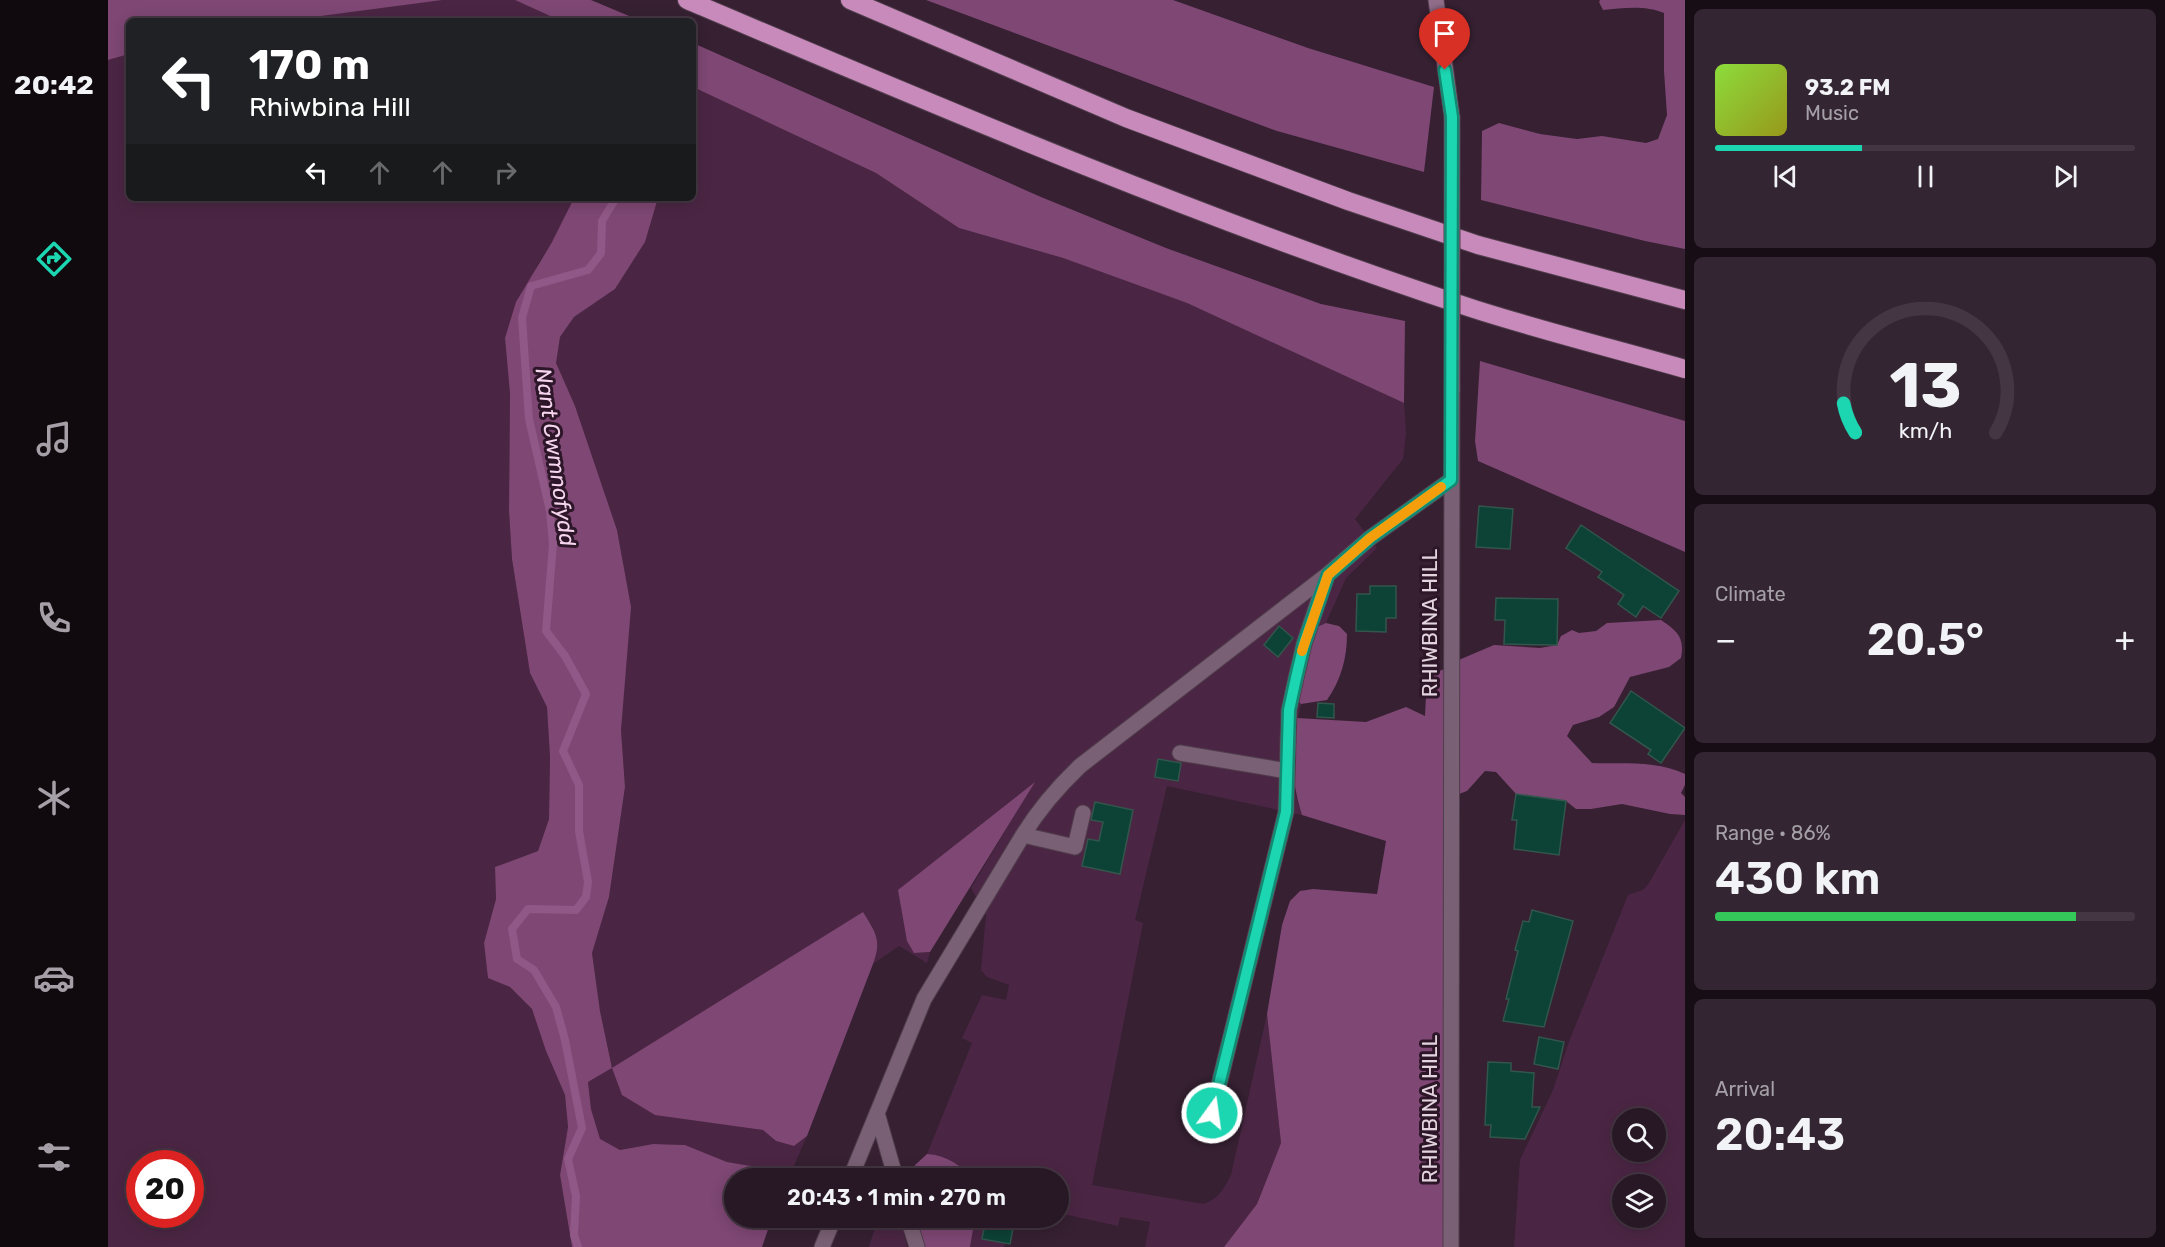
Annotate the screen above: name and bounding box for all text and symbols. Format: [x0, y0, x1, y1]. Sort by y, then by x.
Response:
pin [1419, 8, 1470, 70]
icon: arrive [1428, 17, 1461, 50]
text: 170 m [249, 40, 370, 90]
icon: left [150, 42, 228, 120]
text: 20:42 [14, 69, 94, 101]
text: 93.2 FM [1805, 74, 1891, 101]
text: Rhiwbina Hill [249, 91, 411, 123]
text: Music [1805, 101, 1859, 125]
icon: left [300, 156, 333, 189]
icon: ahead [363, 156, 396, 189]
icon: ahead [426, 156, 459, 189]
icon: right [489, 156, 522, 189]
icon: previous [1769, 160, 1802, 193]
icon: pause [1909, 160, 1942, 193]
icon: next [2049, 160, 2082, 193]
icon: directions [33, 238, 75, 280]
text: 13 [1889, 349, 1961, 423]
water label: Nant Cwmnofydd [530, 366, 581, 549]
icon: music [33, 418, 75, 460]
text: km/h [1898, 418, 1952, 443]
street label: RHIWBINA HILL [1417, 548, 1442, 697]
text: Climate [1715, 582, 1786, 606]
icon: phone [33, 597, 75, 639]
text: 20.5° [1867, 613, 1984, 666]
text: − [1715, 620, 1736, 659]
text: + [2114, 620, 2135, 659]
icon: climate [33, 777, 75, 819]
text: Range · 86% [1715, 821, 1831, 845]
text: 430 km [1715, 852, 1880, 905]
icon: car [33, 957, 75, 999]
street label: RHIWBINA HILL [1417, 1034, 1442, 1183]
text: Arrival [1715, 1077, 1775, 1101]
position arrow [1180, 1081, 1244, 1145]
map controls [1612, 1108, 1666, 1228]
button: search [1612, 1108, 1666, 1162]
text: 20:43 [1715, 1108, 1845, 1161]
icon: filters [33, 1136, 75, 1178]
speed limit sign: 20 [126, 1150, 204, 1228]
button: layers [1612, 1174, 1666, 1228]
text: 20:43 · 1 min · 270 m [787, 1184, 1006, 1211]

